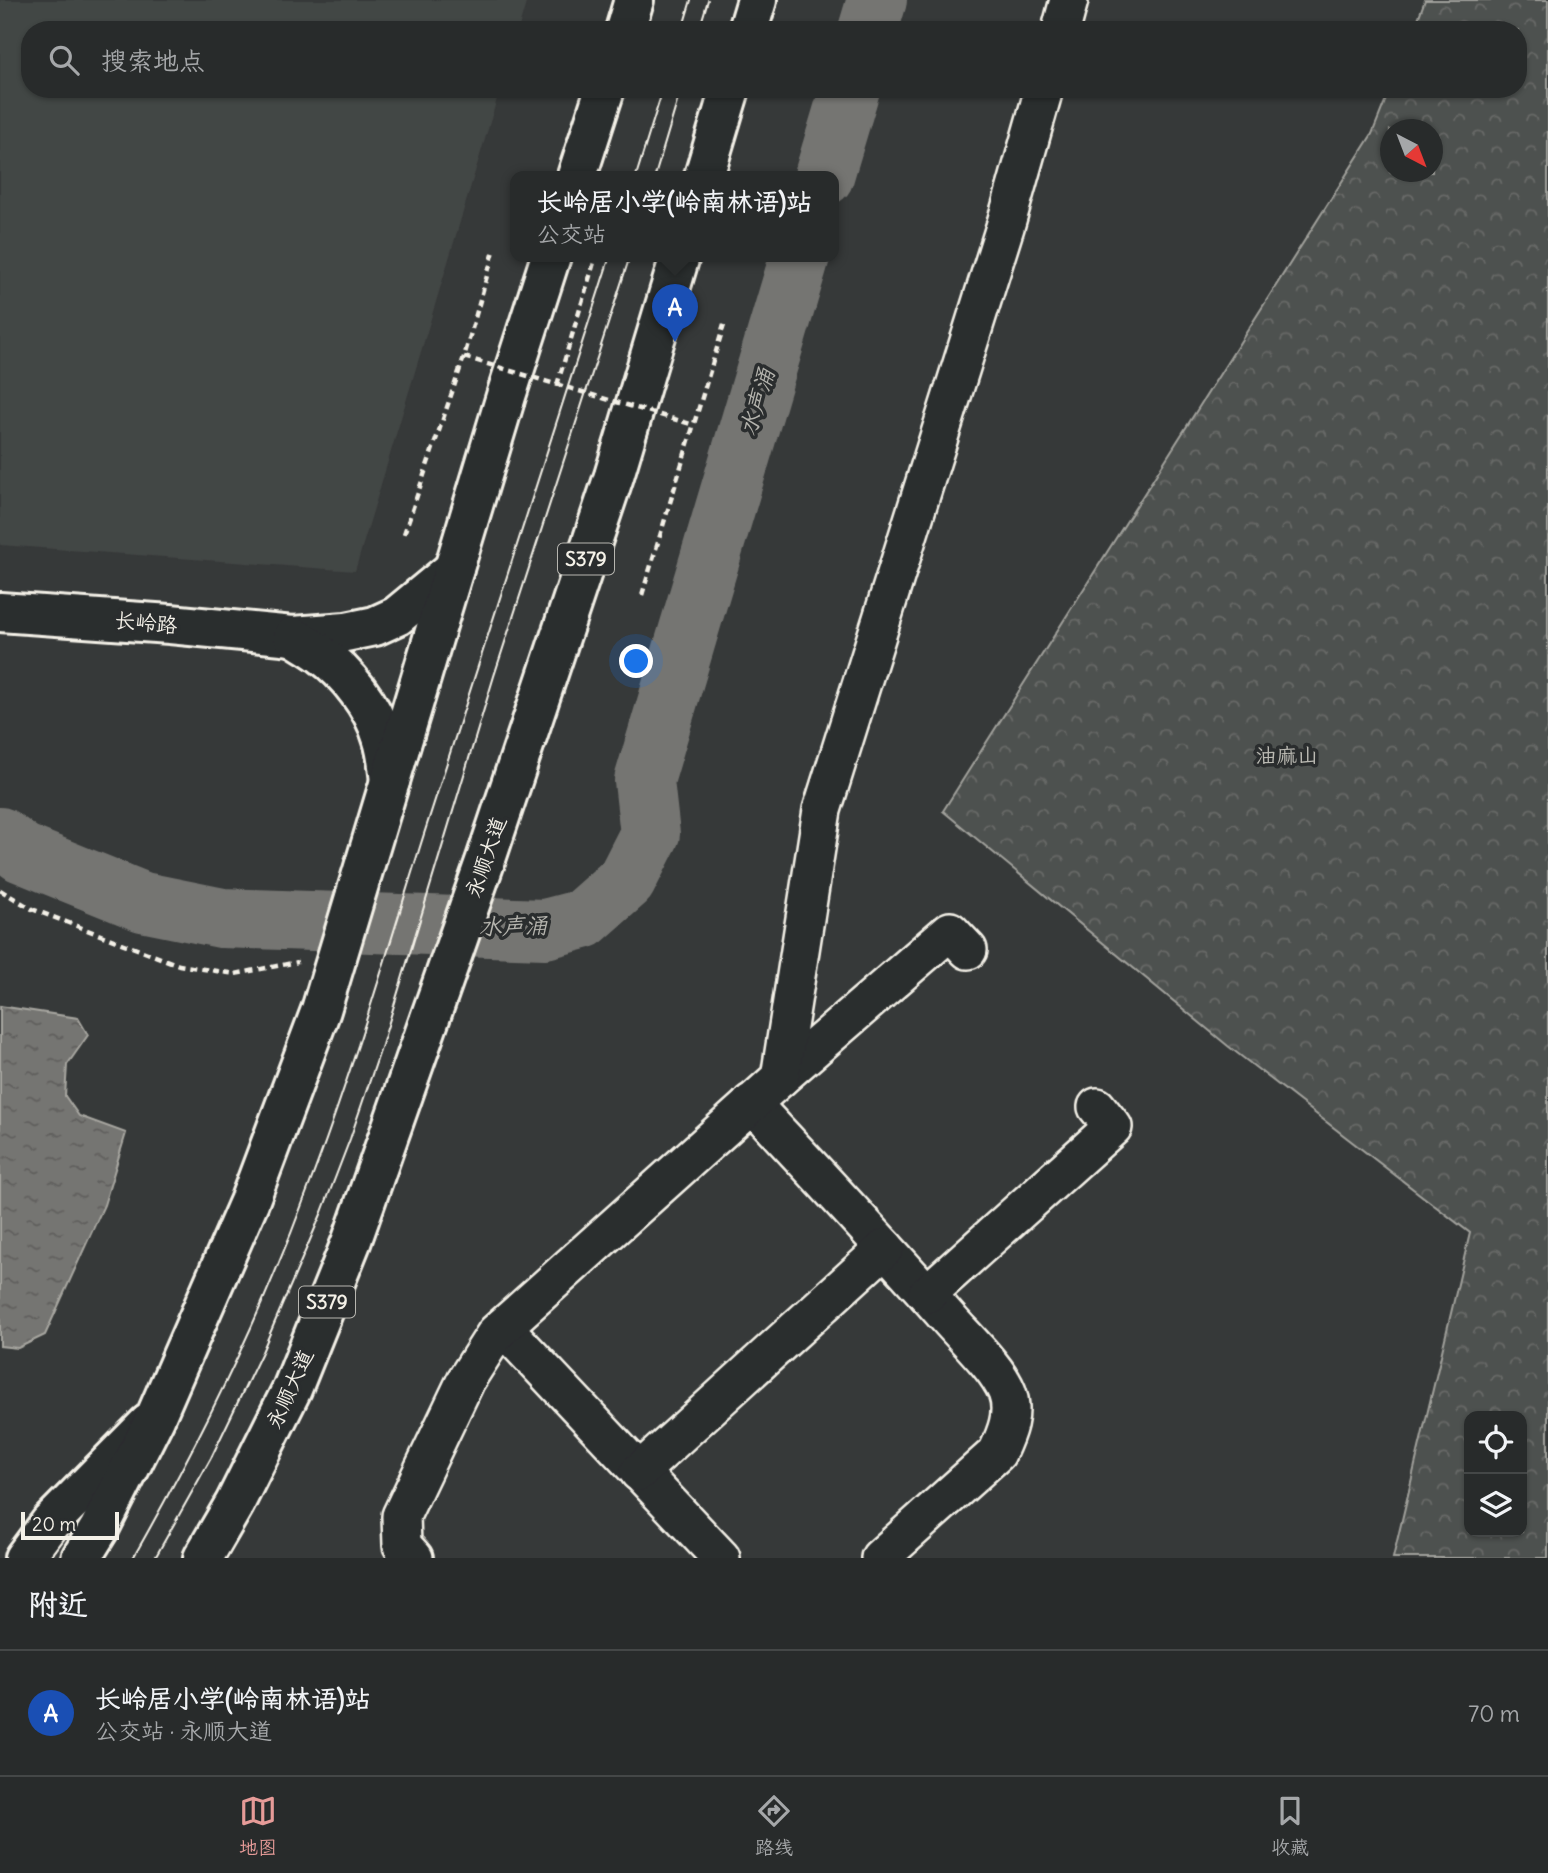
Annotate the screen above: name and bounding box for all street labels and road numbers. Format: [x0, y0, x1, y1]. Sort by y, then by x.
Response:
road number: S379 [558, 544, 614, 574]
street label: 长岭路 [113, 606, 179, 639]
street label: 永顺大道 [459, 813, 512, 901]
road number: S379 [299, 1286, 355, 1318]
street label: 永顺大道 [260, 1345, 319, 1433]

